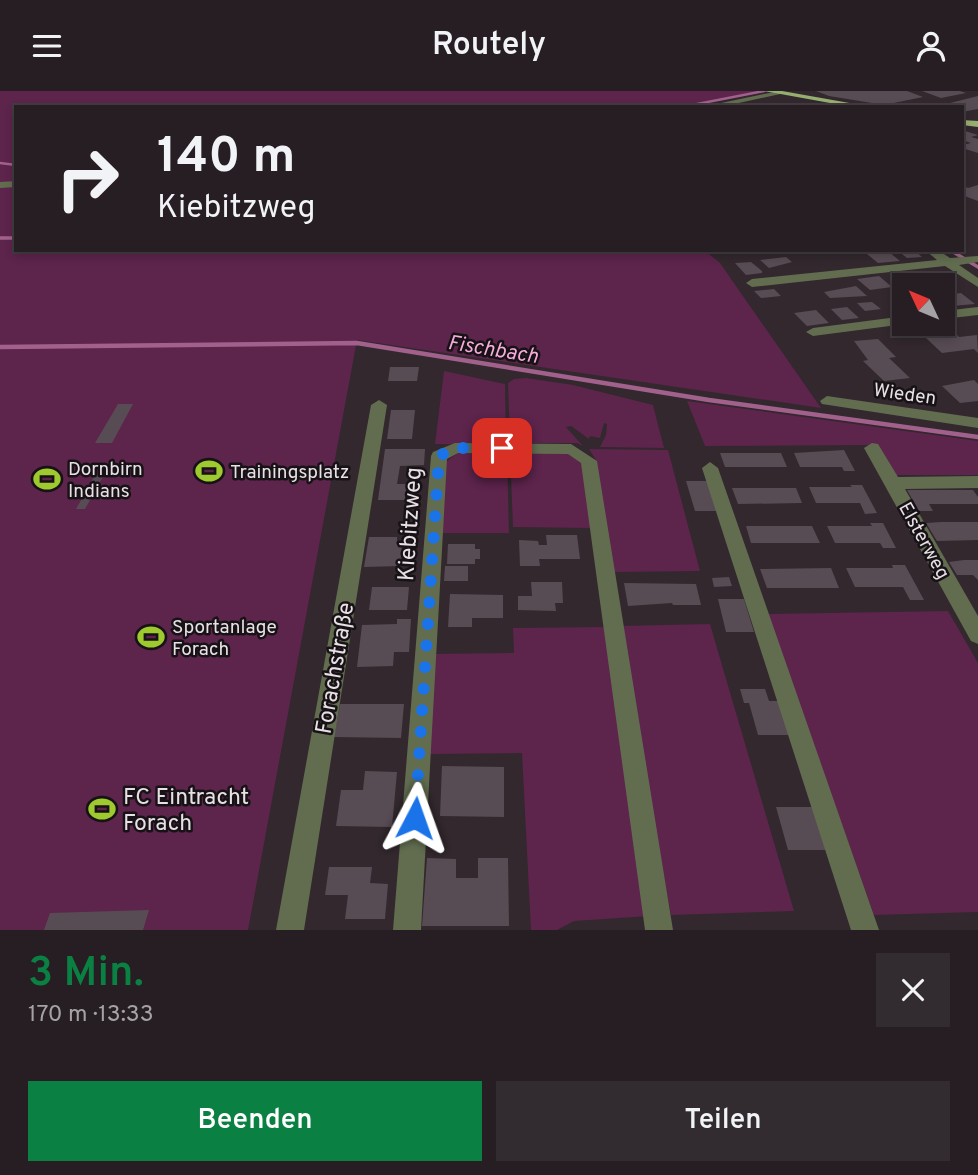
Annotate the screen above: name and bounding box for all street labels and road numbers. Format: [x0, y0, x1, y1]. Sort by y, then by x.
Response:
street label: Wieden [872, 379, 938, 411]
street label: Kiebitzweg [393, 466, 430, 582]
street label: Elsterweg [892, 498, 954, 584]
street label: Forachstraße [311, 600, 362, 737]

